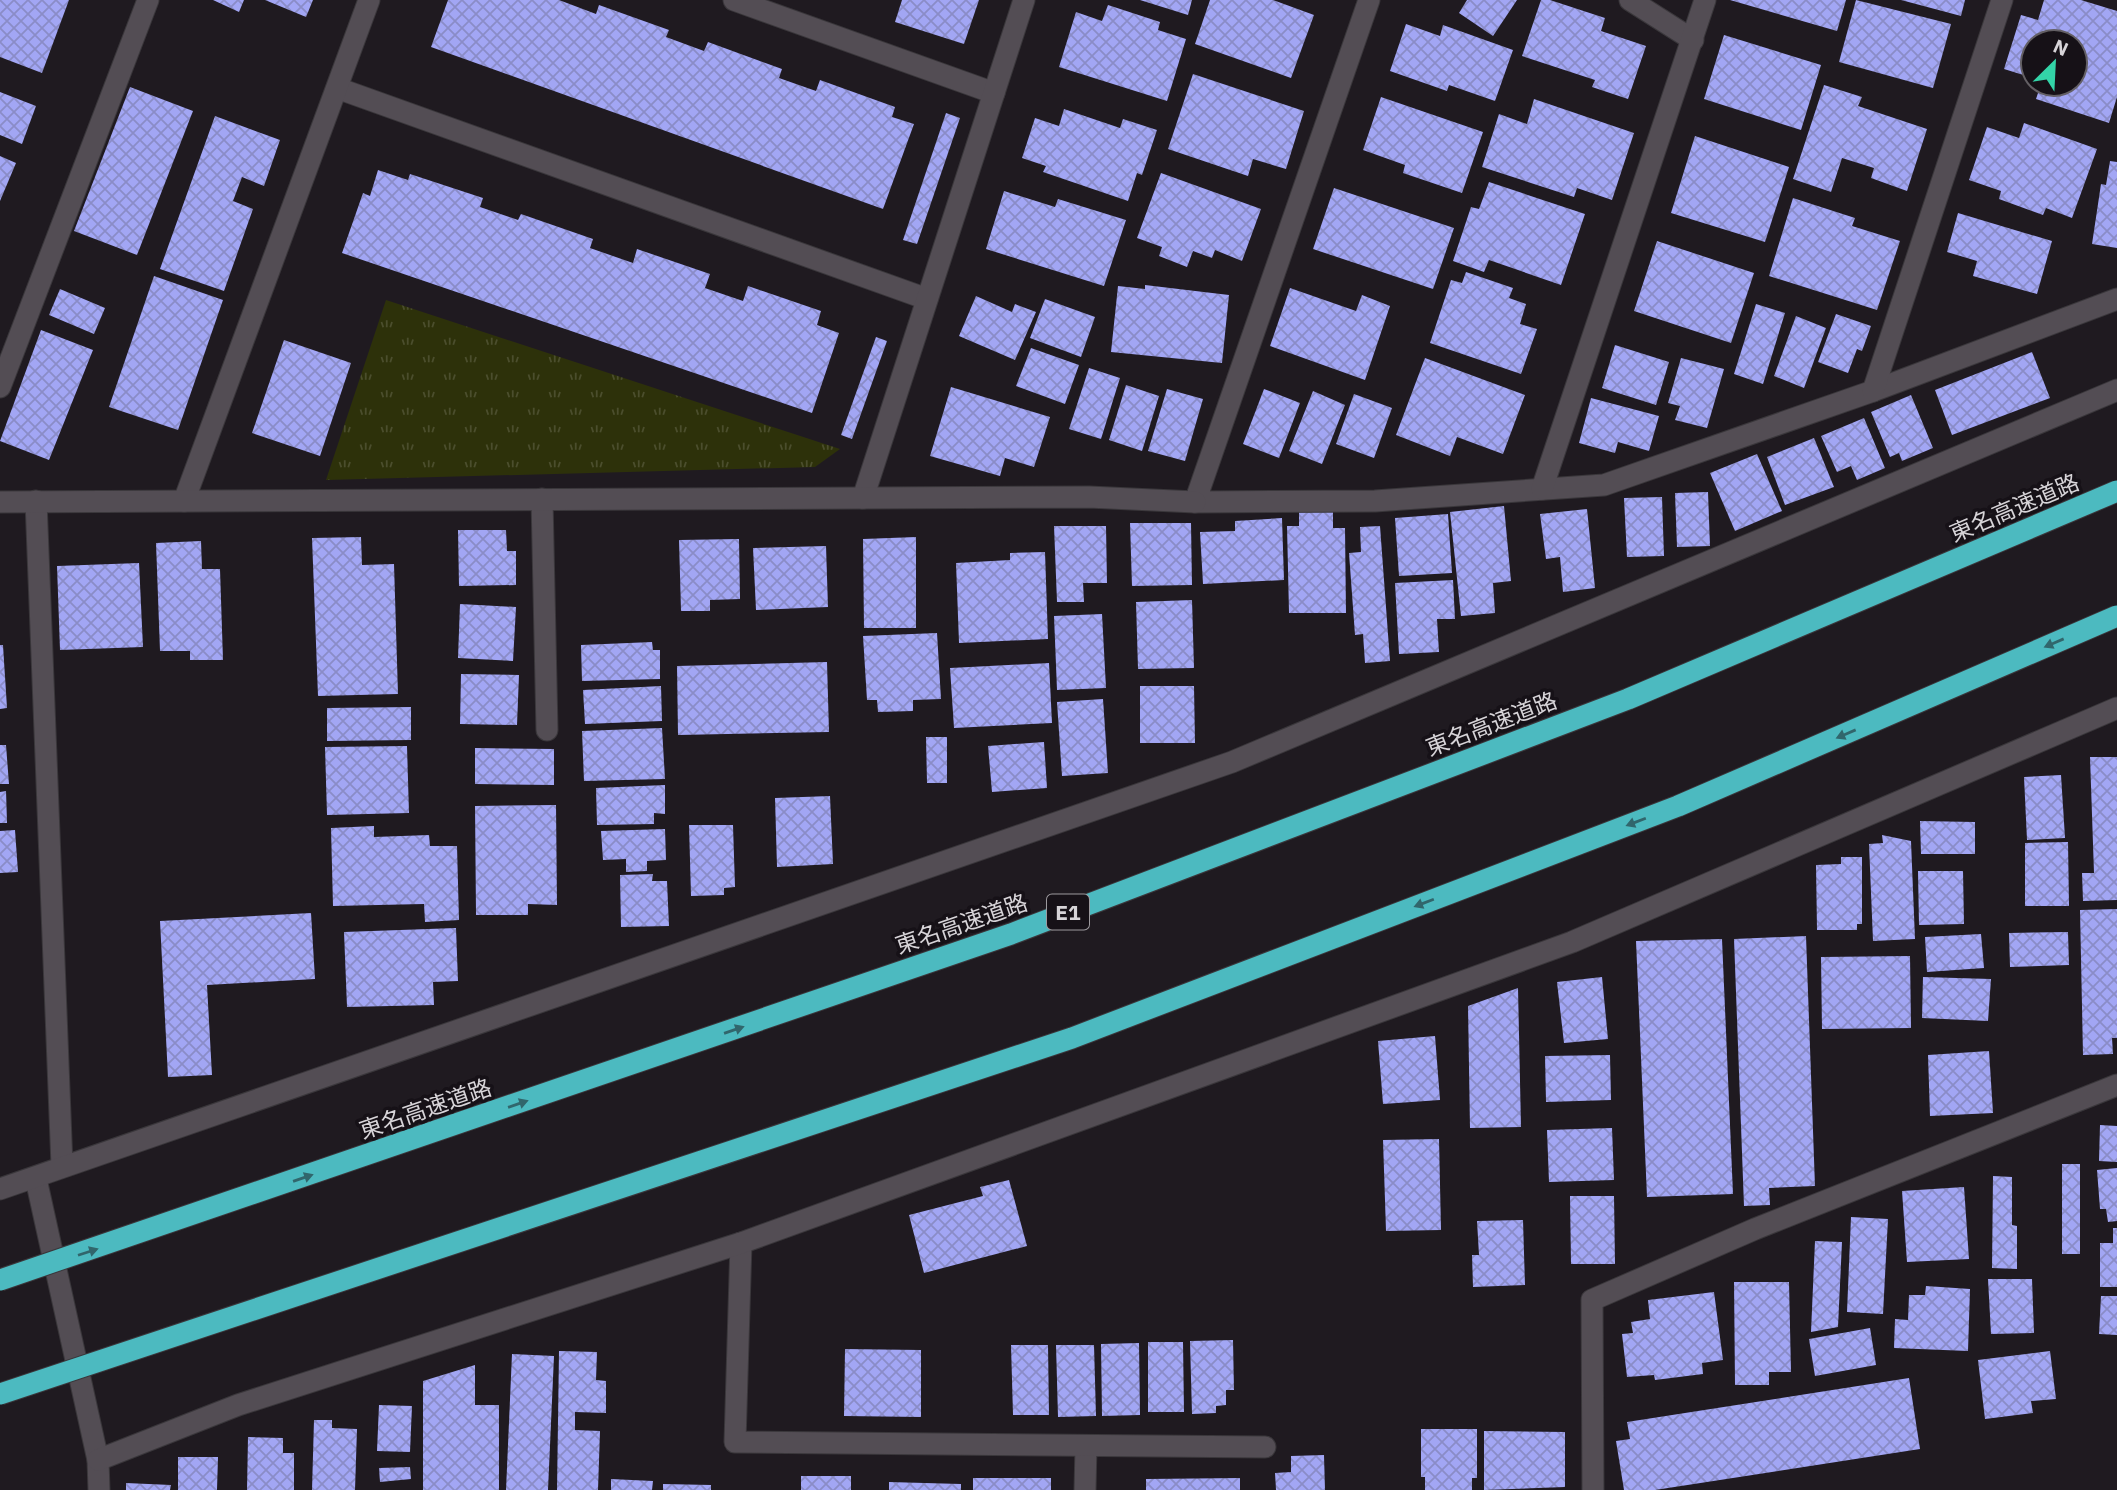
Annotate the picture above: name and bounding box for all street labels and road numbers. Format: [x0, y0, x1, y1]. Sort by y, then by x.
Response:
street label: 東名高速道路 [1945, 466, 2083, 548]
street label: 東名高速道路 [1421, 684, 1561, 762]
street label: 東名高速道路 [891, 886, 1031, 960]
road number: E1 [1047, 894, 1089, 930]
street label: 東名高速道路 [355, 1071, 495, 1145]

